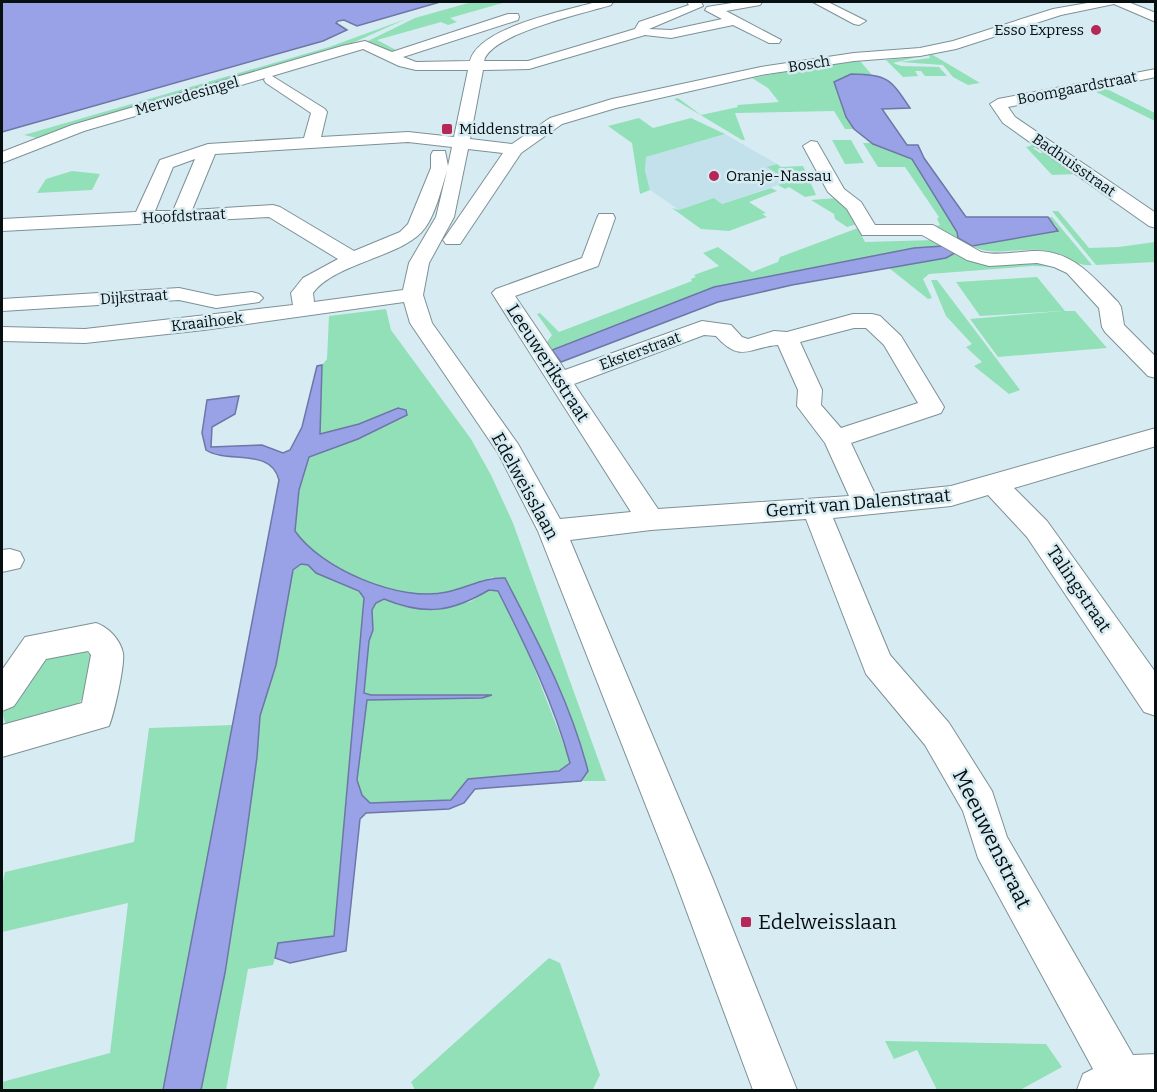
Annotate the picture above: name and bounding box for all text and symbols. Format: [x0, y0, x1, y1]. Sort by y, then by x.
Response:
place label: Esso Express [994, 21, 1084, 39]
marker: Esso Express [1089, 23, 1103, 37]
street label: Bosch [787, 52, 832, 76]
street label: Boomgaardstraat [1016, 67, 1139, 108]
street label: Merwedesingel [133, 73, 241, 119]
place label: Middenstraat [459, 120, 553, 138]
marker: Middenstraat [440, 122, 454, 136]
street label: Badhuisstraat [1029, 130, 1119, 201]
place label: Oranje-Nassau [726, 167, 832, 185]
marker: Oranje-Nassau [707, 169, 721, 183]
street label: Hoofdstraat [142, 205, 227, 227]
street label: Dijkstraat [100, 286, 169, 308]
street label: Leeuwerikstraat [502, 300, 594, 426]
street label: Kraaihoek [170, 309, 244, 335]
street label: Eksterstraat [597, 328, 684, 374]
street label: Edelweisslaan [487, 429, 564, 544]
street label: Gerrit van Dalenstraat [765, 484, 952, 522]
street label: Talingstraat [1042, 541, 1116, 637]
street label: Meeuwenstraat [947, 765, 1037, 913]
place label: Edelweisslaan [758, 909, 897, 935]
marker: Edelweisslaan [739, 915, 753, 929]

